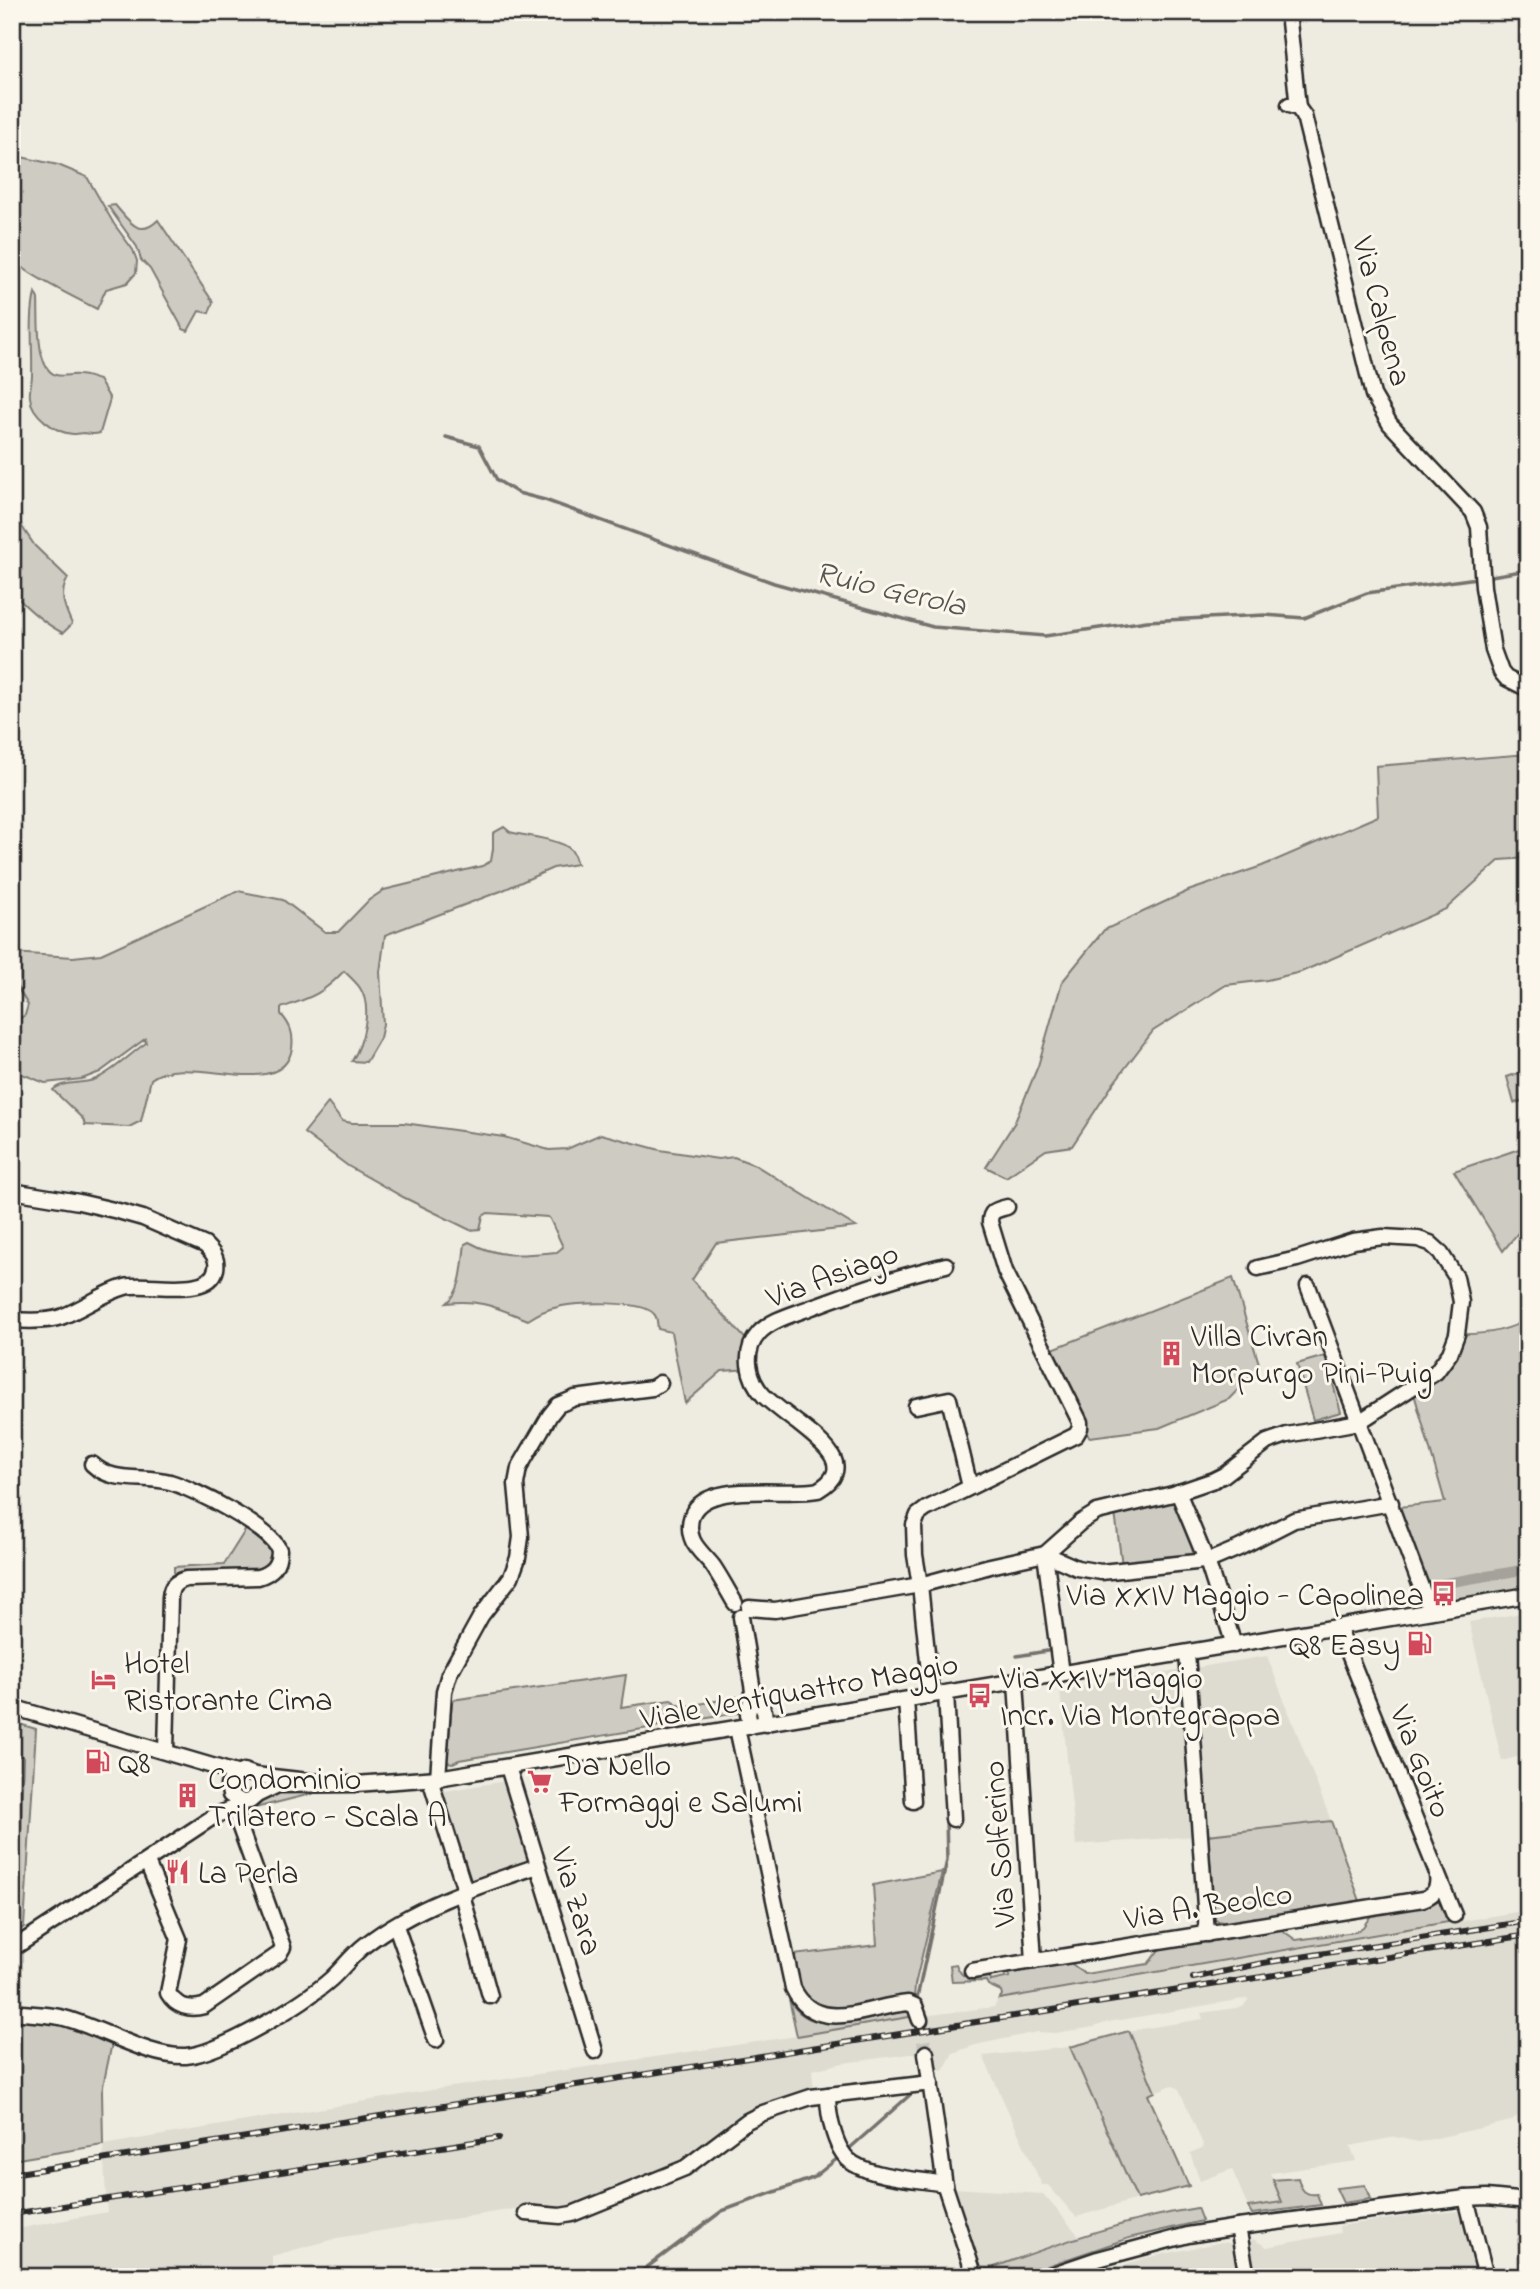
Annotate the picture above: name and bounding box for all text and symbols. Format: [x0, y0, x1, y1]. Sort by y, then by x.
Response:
street label: Via Calpena [1337, 231, 1422, 392]
water label: Ruio Gerola [810, 550, 971, 632]
street label: Via Asiago [759, 1232, 906, 1323]
place label: Villa Civran Morpurgo Pini-Puig [1190, 1315, 1432, 1399]
building icon: Villa Civran Morpurgo Pini-Puig [1157, 1339, 1185, 1367]
place label: Via XXIV Maggio - Capolinea [1066, 1574, 1424, 1621]
bus stop icon: Via XXIV Maggio - Capolinea [1430, 1580, 1458, 1608]
place label: Q8 Easy [1289, 1624, 1400, 1671]
fuel station icon: Q8 Easy [1406, 1630, 1434, 1658]
place label: Hotel Ristorante Cima [124, 1642, 333, 1726]
street label: Viale Ventiquattro Maggio [636, 1642, 962, 1745]
place label: Via XXIV Maggio Incr. Via Montegrappa [999, 1657, 1280, 1741]
hotel icon: Hotel Ristorante Cima [90, 1666, 118, 1694]
bus stop icon: Via XXIV Maggio Incr. Via Montegrappa [966, 1681, 994, 1709]
street label: Via Goito [1375, 1698, 1463, 1826]
place label: Q8 [118, 1742, 151, 1789]
place label: Da Nello Formaggi e Salumi [558, 1744, 802, 1828]
fuel station icon: Q8 [84, 1748, 112, 1776]
place label: Condominio Trilatero - Scala A [208, 1758, 447, 1842]
street label: Via Solferino [972, 1759, 1031, 1929]
supermarket icon: Da Nello Formaggi e Salumi [525, 1768, 553, 1796]
building icon: Condominio Trilatero - Scala A [174, 1782, 202, 1810]
street label: Via Zara [536, 1841, 613, 1962]
place label: La Perla [198, 1852, 299, 1899]
restaurant icon: La Perla [164, 1858, 192, 1886]
street label: Via A. Beolco [1120, 1872, 1296, 1945]

